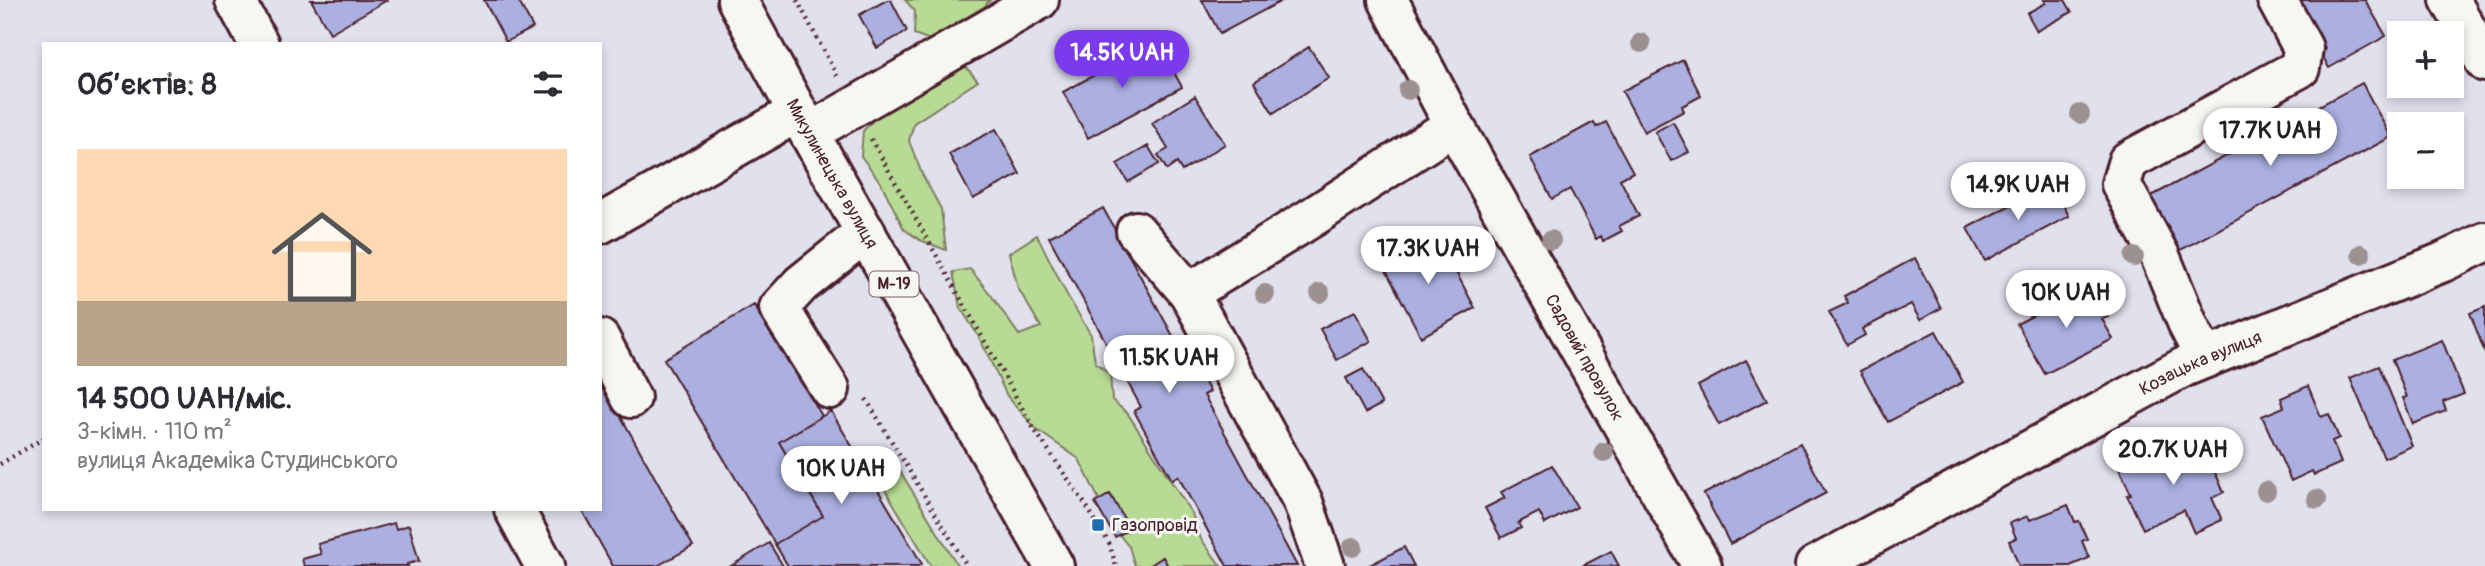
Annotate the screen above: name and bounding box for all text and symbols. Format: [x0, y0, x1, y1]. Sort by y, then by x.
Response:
map controls [2387, 21, 2464, 189]
button: + [2387, 21, 2464, 98]
pin: 14.5K UAH [1042, 31, 1202, 90]
text: 14.5K UAH [1070, 38, 1174, 67]
icon: filters [529, 65, 567, 103]
text: Об’єктів: 8 [77, 66, 217, 103]
street label: Микулинецька вулиця [781, 95, 883, 253]
pin: 17.7K UAH [2190, 108, 2350, 168]
button: − [2387, 112, 2464, 189]
text: 17.7K UAH [2219, 116, 2321, 145]
pin: 14.9K UAH [1938, 162, 2098, 222]
text: 14.9K UAH [1967, 170, 2069, 199]
icon: home [259, 194, 385, 320]
pin: 17.3K UAH [1348, 226, 1508, 286]
text: 17.3K UAH [1377, 234, 1479, 263]
pin: 10K UAH [2001, 270, 2131, 330]
road number: М-19 [870, 272, 918, 296]
text: 10K UAH [2022, 278, 2110, 307]
street label: Садовий провулок [1540, 290, 1629, 425]
street label: Козацька вулиця [2135, 325, 2265, 401]
pin: 11.5K UAH [1089, 336, 1249, 395]
text: 11.5K UAH [1119, 343, 1219, 372]
text: 14 500 UAH/міс. [77, 380, 292, 417]
text: 3-кімн. · 110 m² [77, 417, 232, 446]
pin: 20.7K UAH [2093, 428, 2253, 487]
text: 20.7K UAH [2118, 435, 2228, 464]
text: вулиця Академіка Студинського [77, 446, 398, 475]
pin: 10K UAH [776, 447, 906, 506]
text: 10K UAH [797, 454, 885, 483]
place label: Газопровід [1112, 514, 1198, 537]
marker: Газопровід [1090, 517, 1106, 533]

